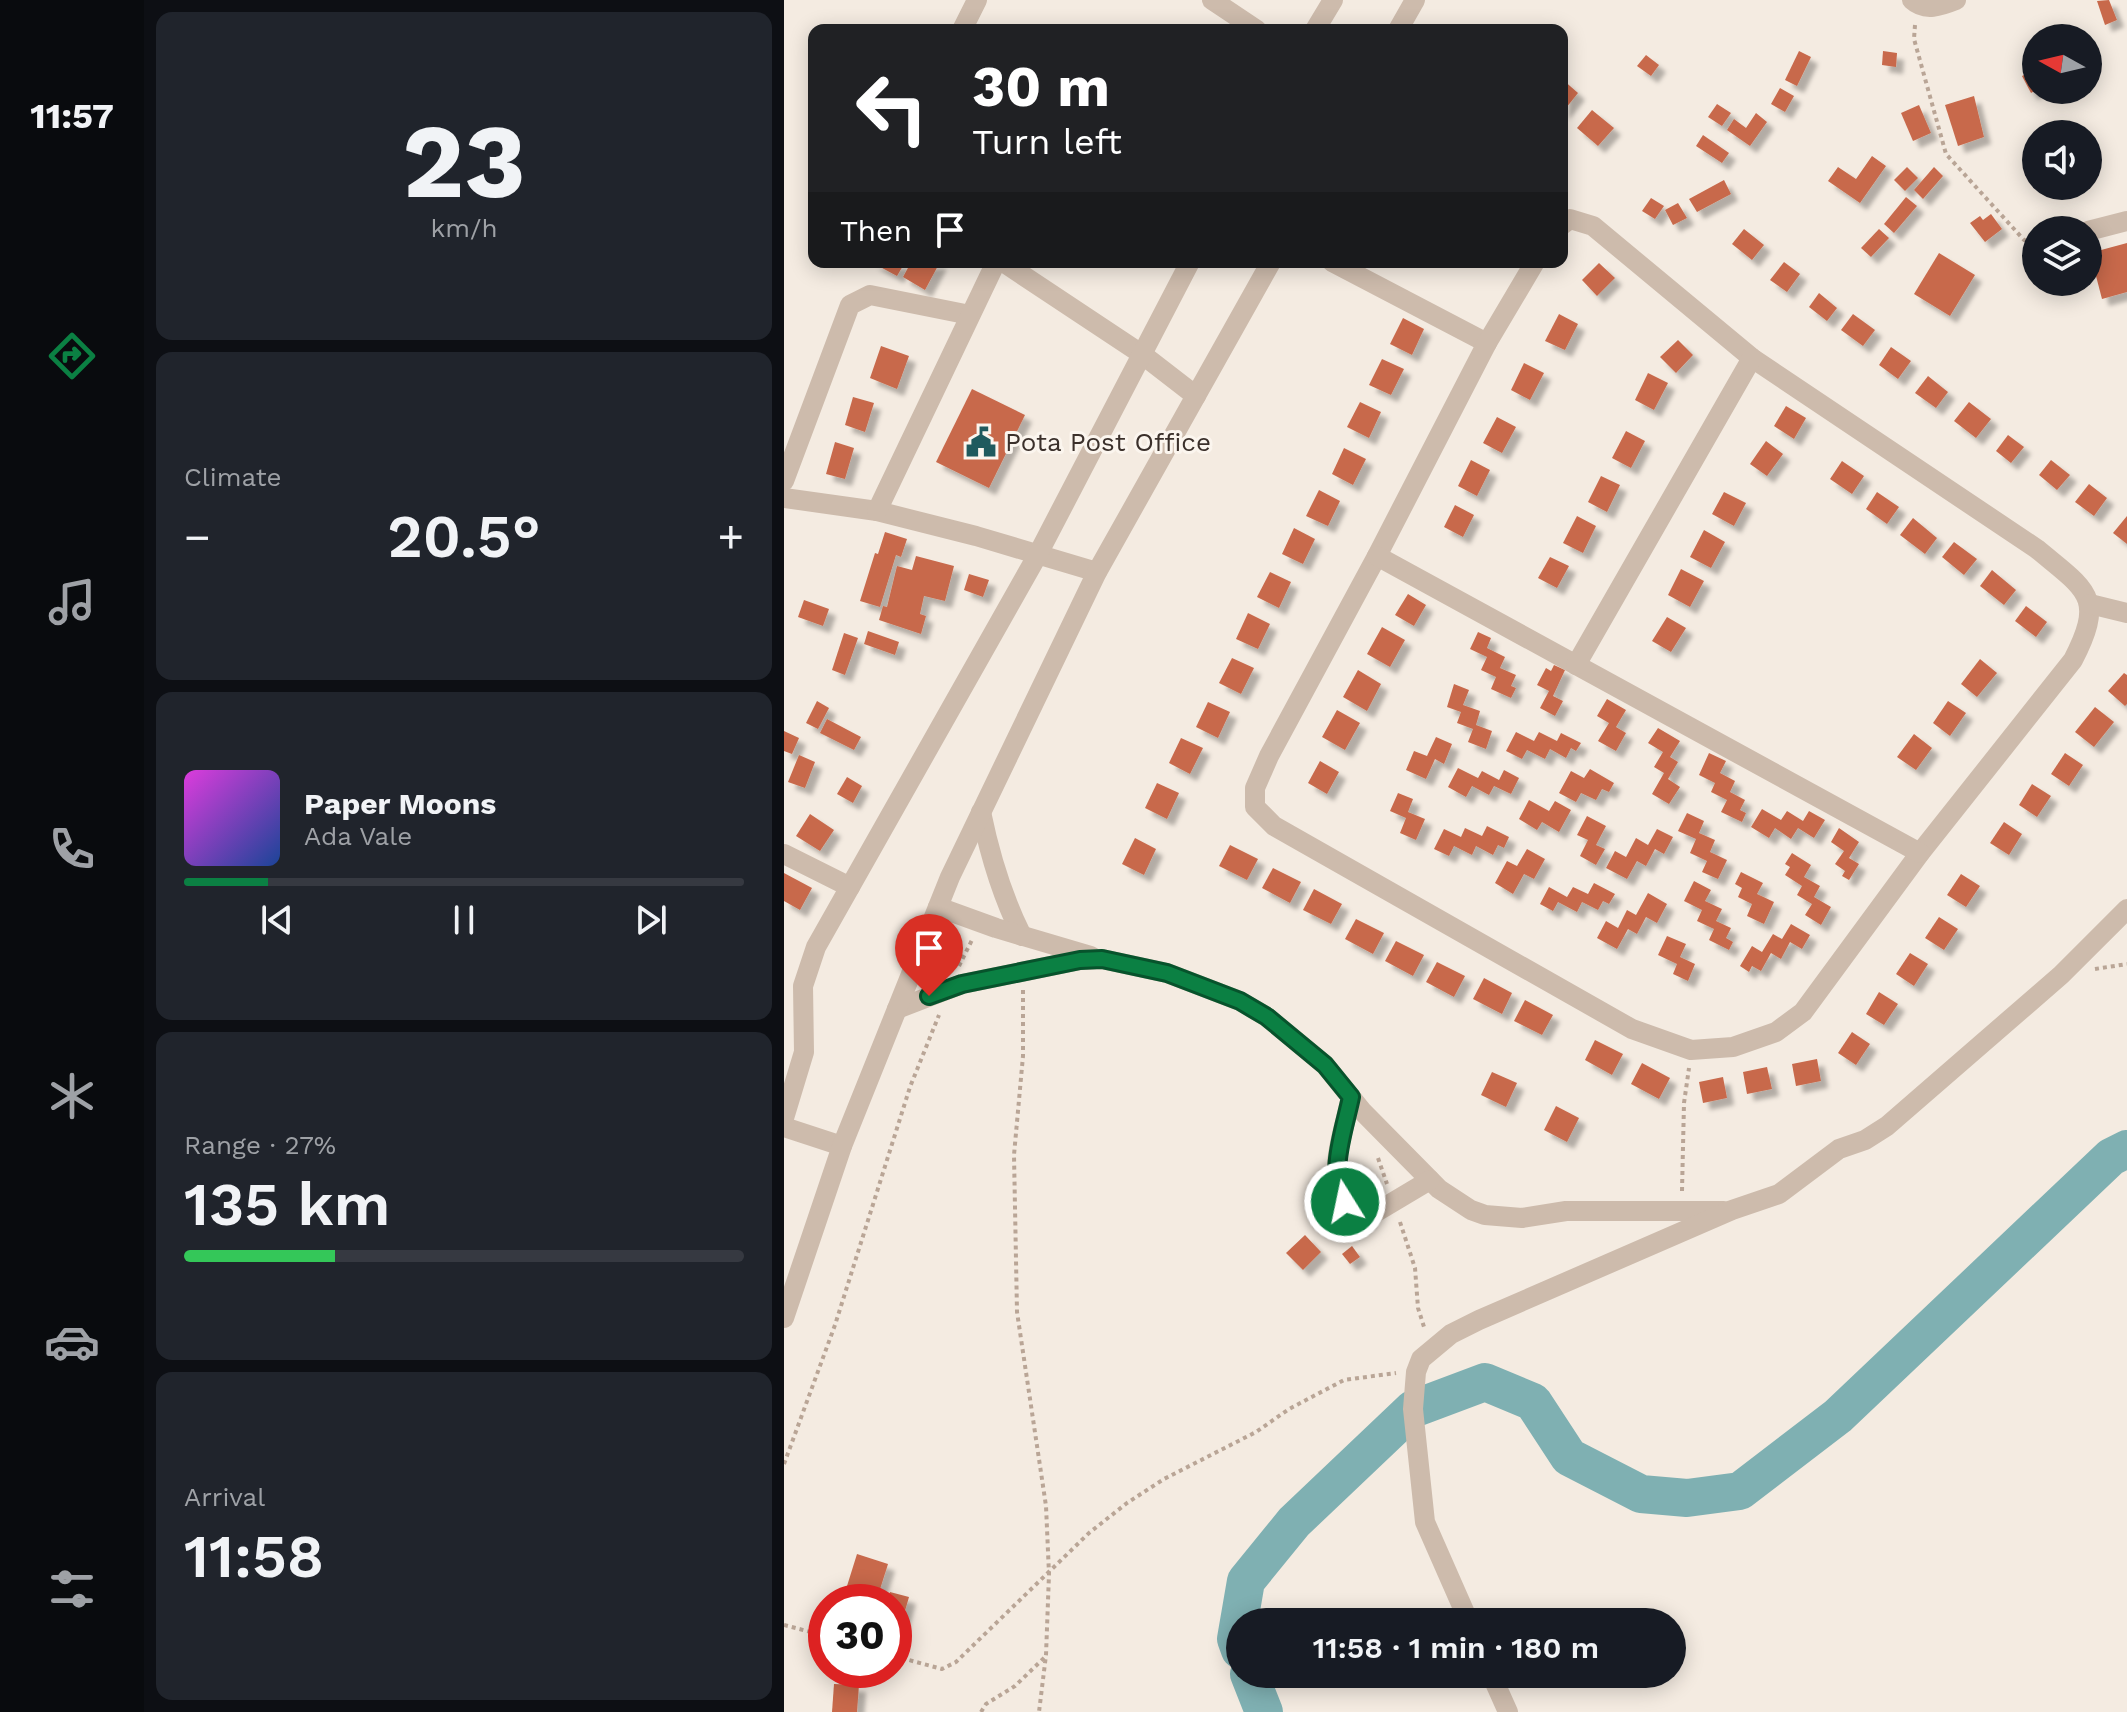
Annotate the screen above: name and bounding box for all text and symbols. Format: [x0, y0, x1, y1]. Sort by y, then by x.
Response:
north arrow [2022, 24, 2102, 104]
map controls [2022, 24, 2102, 296]
text: 30 m [972, 54, 1110, 120]
icon: left [840, 56, 944, 160]
text: 11:57 [30, 95, 114, 137]
text: 23 [402, 100, 526, 222]
button: sound [2022, 120, 2102, 200]
text: Turn left [972, 121, 1122, 163]
icon: arrive [928, 208, 972, 252]
text: km/h [431, 213, 497, 243]
text: Then [840, 213, 912, 248]
button: layers [2022, 216, 2102, 296]
icon: directions [44, 328, 100, 384]
public building icon: Pota Post Office [964, 425, 998, 459]
place label: Pota Post Office [1005, 427, 1211, 457]
text: Climate [184, 462, 282, 492]
text: 20.5° [387, 501, 541, 572]
text: − [184, 511, 211, 563]
text: + [717, 511, 744, 563]
icon: music [44, 574, 100, 630]
text: Paper Moons [304, 786, 496, 821]
icon: phone [44, 821, 100, 877]
text: Ada Vale [304, 821, 412, 851]
icon: previous [255, 898, 299, 942]
icon: pause [442, 898, 486, 942]
icon: next [629, 898, 673, 942]
pin [895, 914, 963, 996]
icon: arrive [907, 926, 951, 970]
icon: climate [44, 1068, 100, 1124]
text: Range · 27% [184, 1130, 336, 1160]
position arrow [1303, 1160, 1387, 1244]
text: 135 km [184, 1169, 390, 1240]
icon: car [44, 1314, 100, 1370]
text: Arrival [184, 1482, 265, 1512]
text: 11:58 [184, 1521, 324, 1592]
icon: filters [44, 1561, 100, 1617]
speed limit sign: 30 [808, 1584, 912, 1688]
text: 11:58 · 1 min · 180 m [1313, 1630, 1599, 1665]

